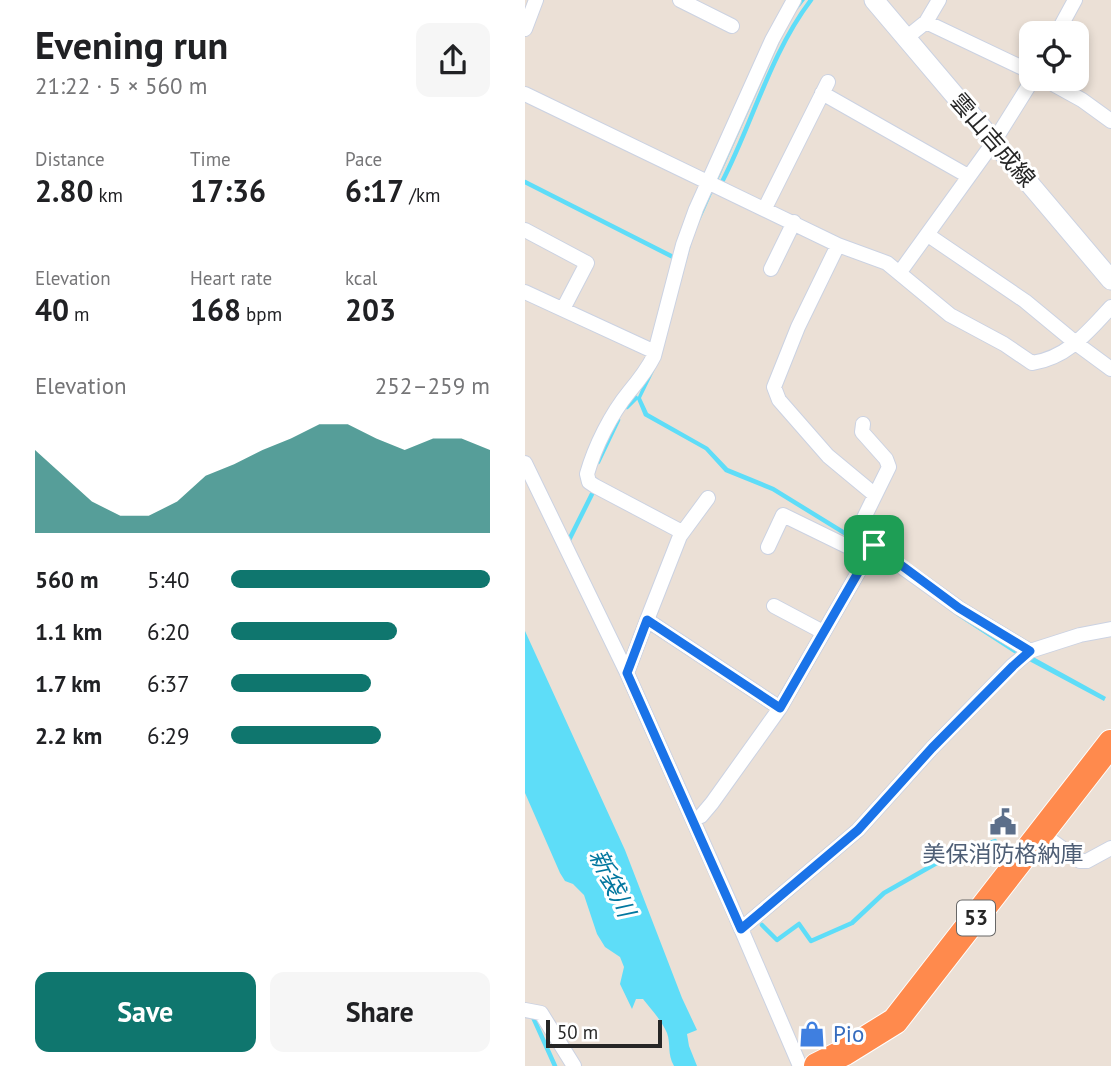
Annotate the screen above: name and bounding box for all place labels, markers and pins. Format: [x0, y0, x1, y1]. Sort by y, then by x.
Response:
pin [844, 515, 904, 575]
public building icon: 美保消防格納庫 [988, 807, 1018, 837]
place label: 美保消防格納庫 [923, 839, 1084, 868]
shop icon: Pio [797, 1019, 827, 1049]
place label: Pio [833, 1019, 864, 1048]

